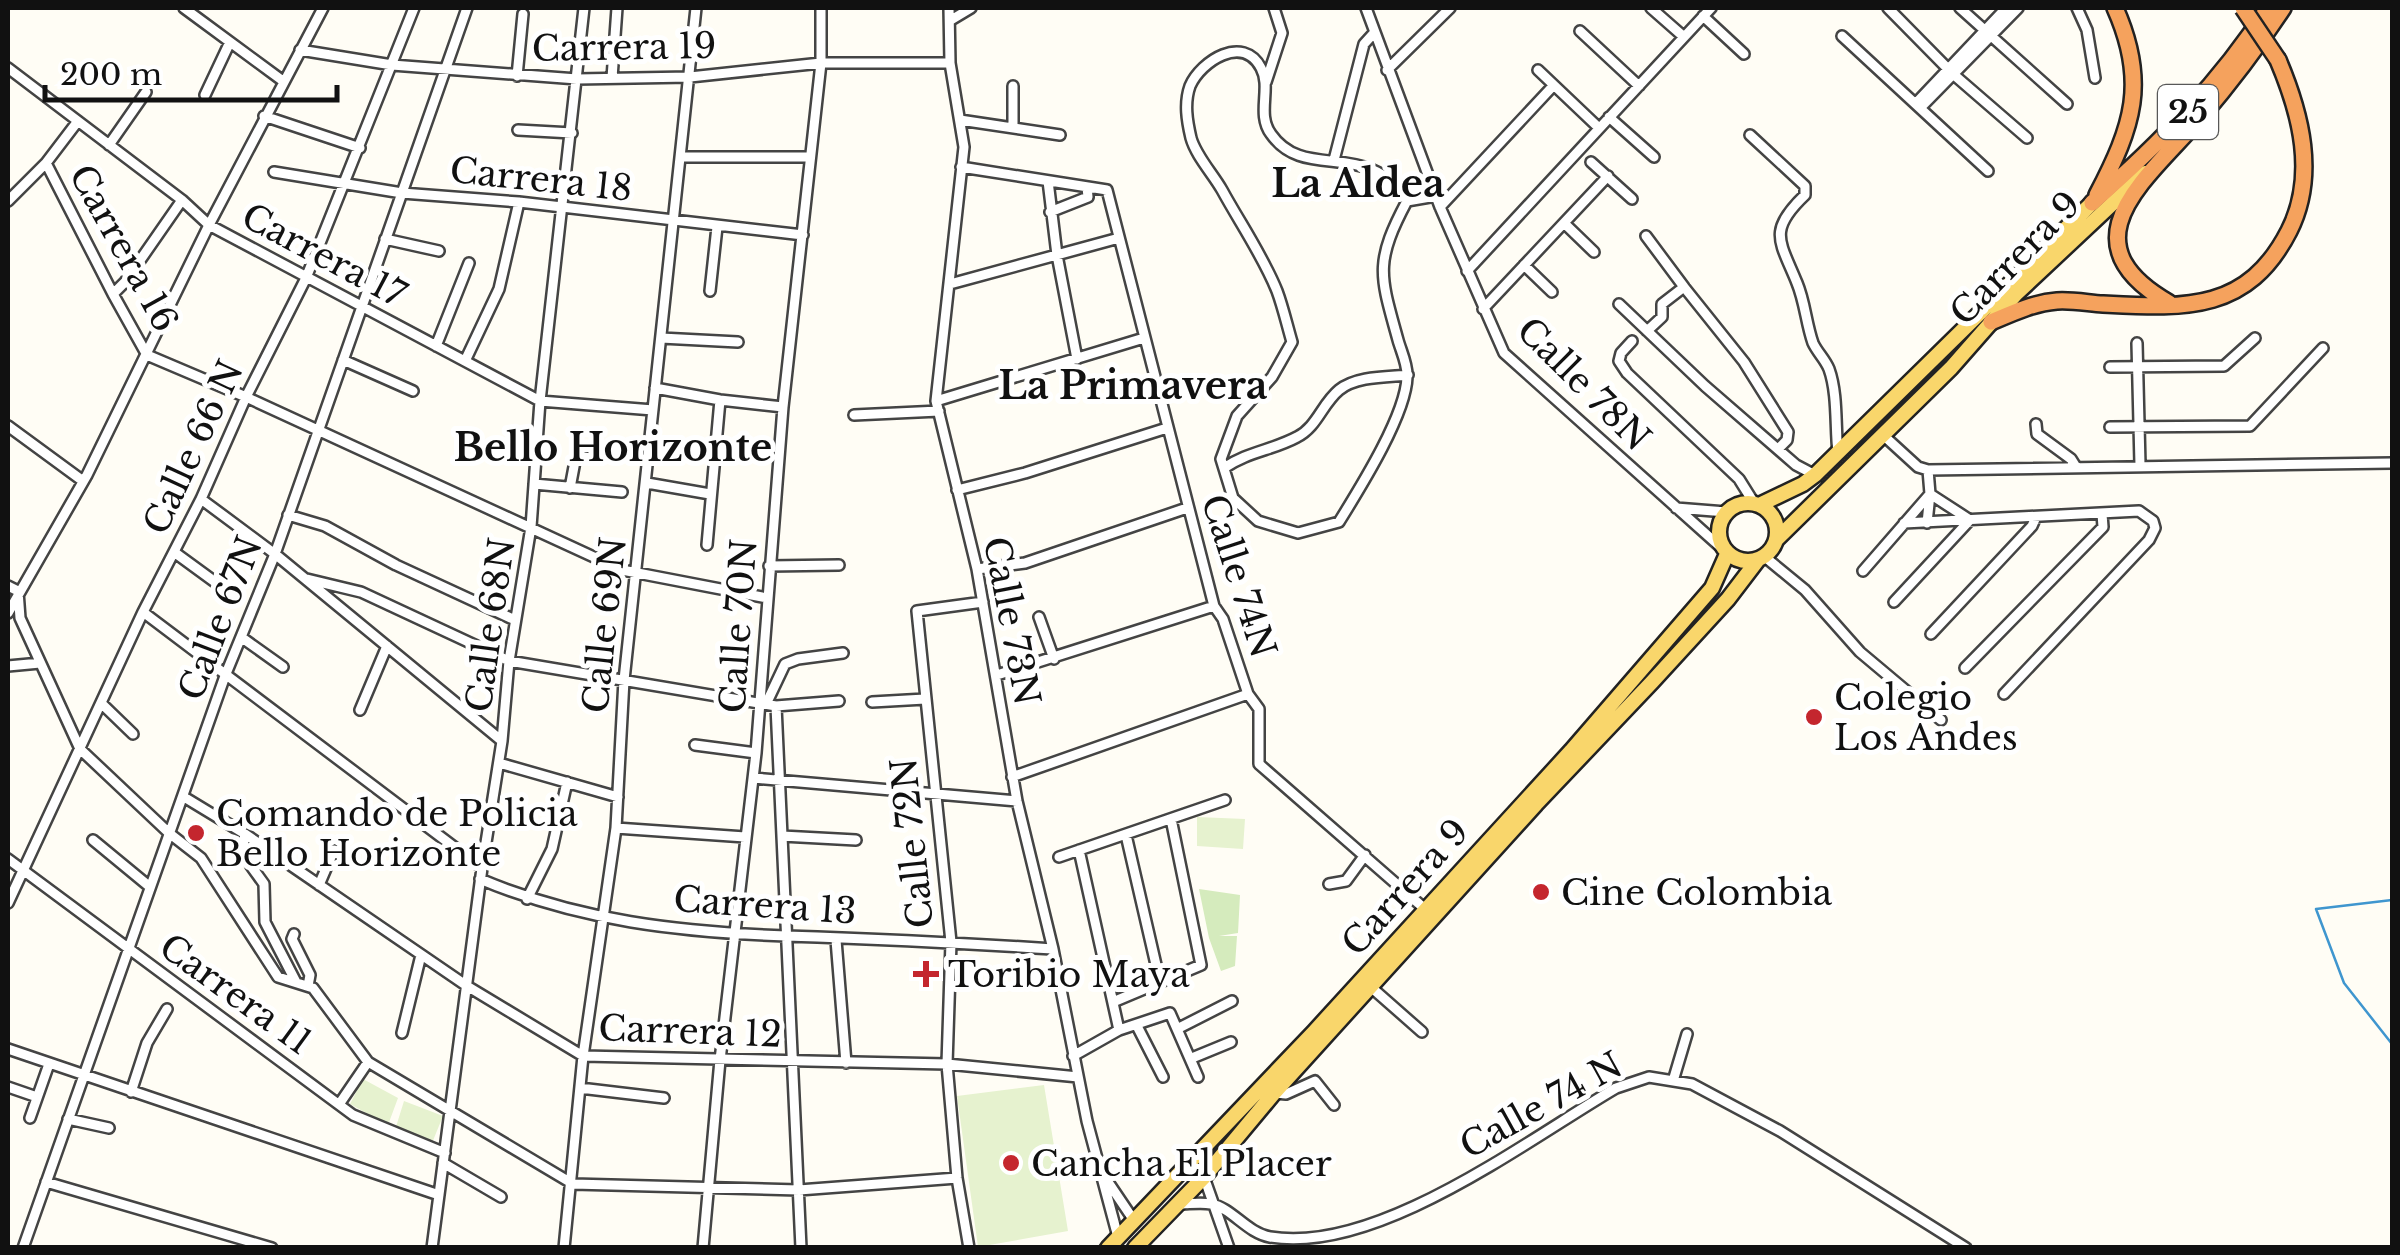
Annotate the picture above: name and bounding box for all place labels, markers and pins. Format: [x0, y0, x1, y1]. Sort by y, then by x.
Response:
place label: Colegio Los Andes [1834, 676, 2018, 759]
marker: Colegio Los Andes [1803, 706, 1825, 728]
place label: Comando de Policia Bello Horizonte [216, 792, 578, 875]
marker: Comando de Policia Bello Horizonte [185, 822, 207, 844]
place label: Cine Colombia [1561, 871, 1833, 914]
marker: Cine Colombia [1530, 881, 1552, 903]
place label: Toribio Maya [948, 953, 1190, 996]
marker: Toribio Maya [913, 961, 939, 987]
place label: Cancha El Placer [1031, 1142, 1332, 1185]
marker: Cancha El Placer [1000, 1152, 1022, 1174]

